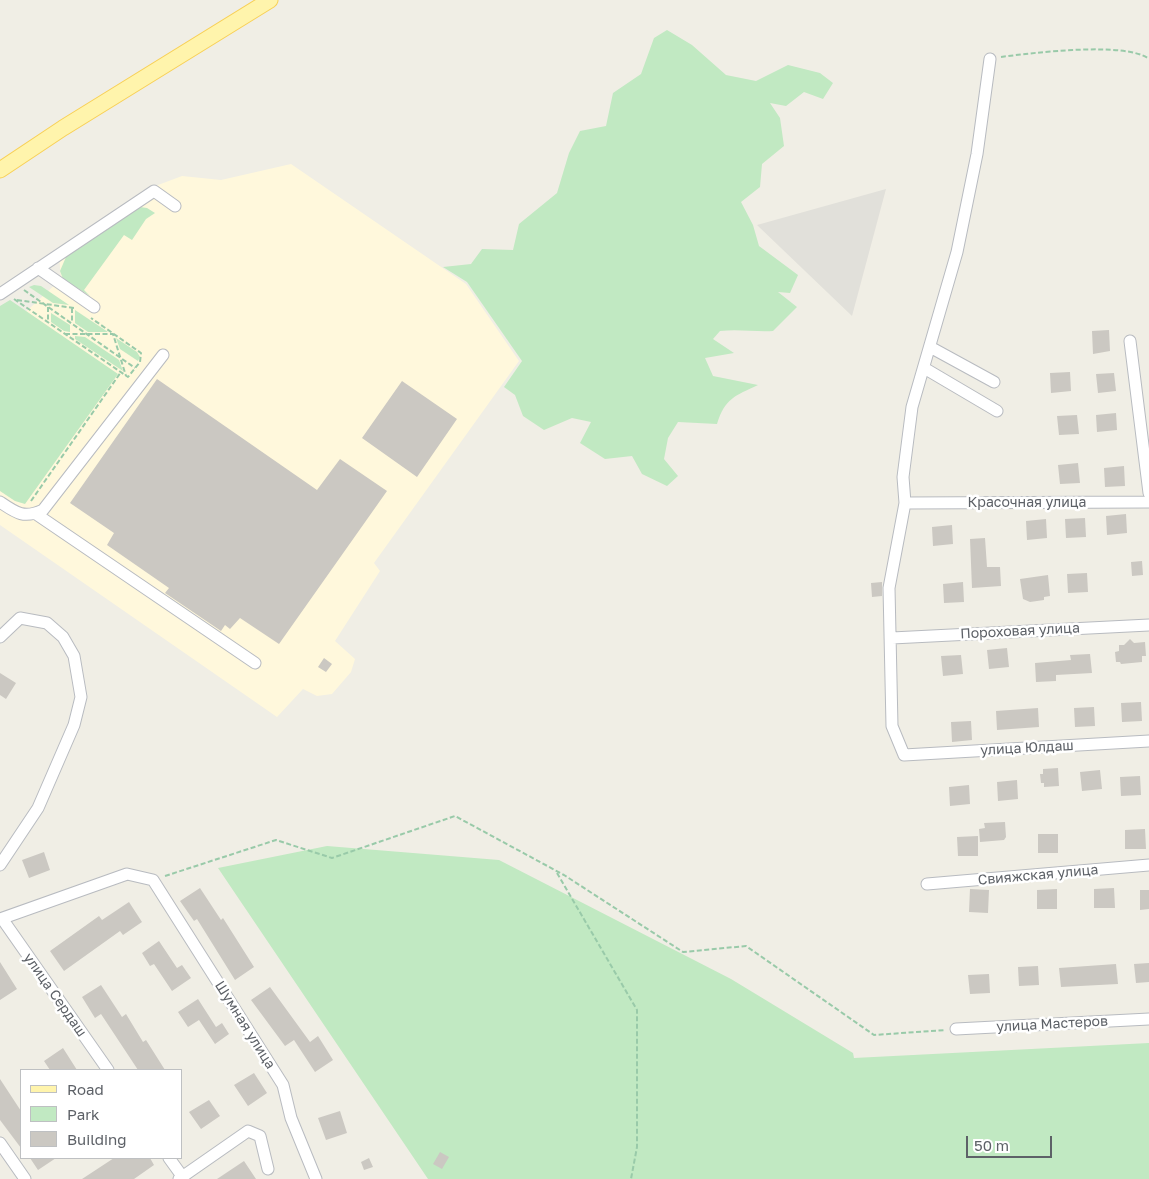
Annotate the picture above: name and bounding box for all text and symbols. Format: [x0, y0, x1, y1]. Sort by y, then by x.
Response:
street label: Красочная улица [967, 495, 1087, 511]
street label: Пороховая улица [960, 619, 1080, 643]
street label: улица Юлдаш [980, 737, 1074, 759]
street label: Свияжская улица [977, 861, 1099, 889]
street label: улица Сердаш [20, 950, 90, 1040]
street label: Шумная улица [211, 978, 279, 1072]
street label: улица Мастеров [996, 1013, 1108, 1035]
legend [20, 1069, 182, 1159]
text: Road [67, 1080, 104, 1098]
text: Park [67, 1105, 99, 1123]
scale bar [969, 1126, 1055, 1158]
text: Building [67, 1130, 127, 1148]
text: 50 m [974, 1136, 1009, 1154]

